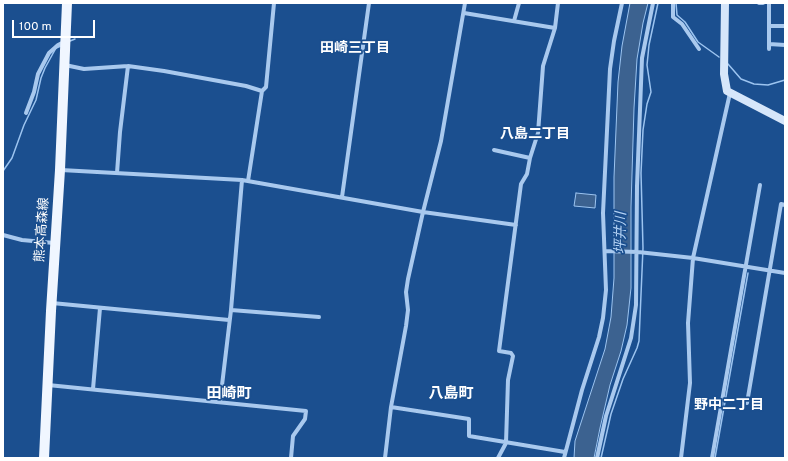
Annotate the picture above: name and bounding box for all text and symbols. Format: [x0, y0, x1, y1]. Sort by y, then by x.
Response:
scale bar [14, 12, 97, 38]
text: 100 m [19, 19, 52, 35]
district label: 田崎三丁目 [320, 41, 390, 57]
district label: 八島二丁目 [500, 127, 570, 143]
street label: 熊本高森線 [33, 197, 53, 263]
water label: 坪井川 [613, 212, 631, 254]
district label: 田崎町 [207, 386, 251, 404]
district label: 八島町 [429, 386, 473, 404]
district label: 野中二丁目 [694, 398, 764, 414]

